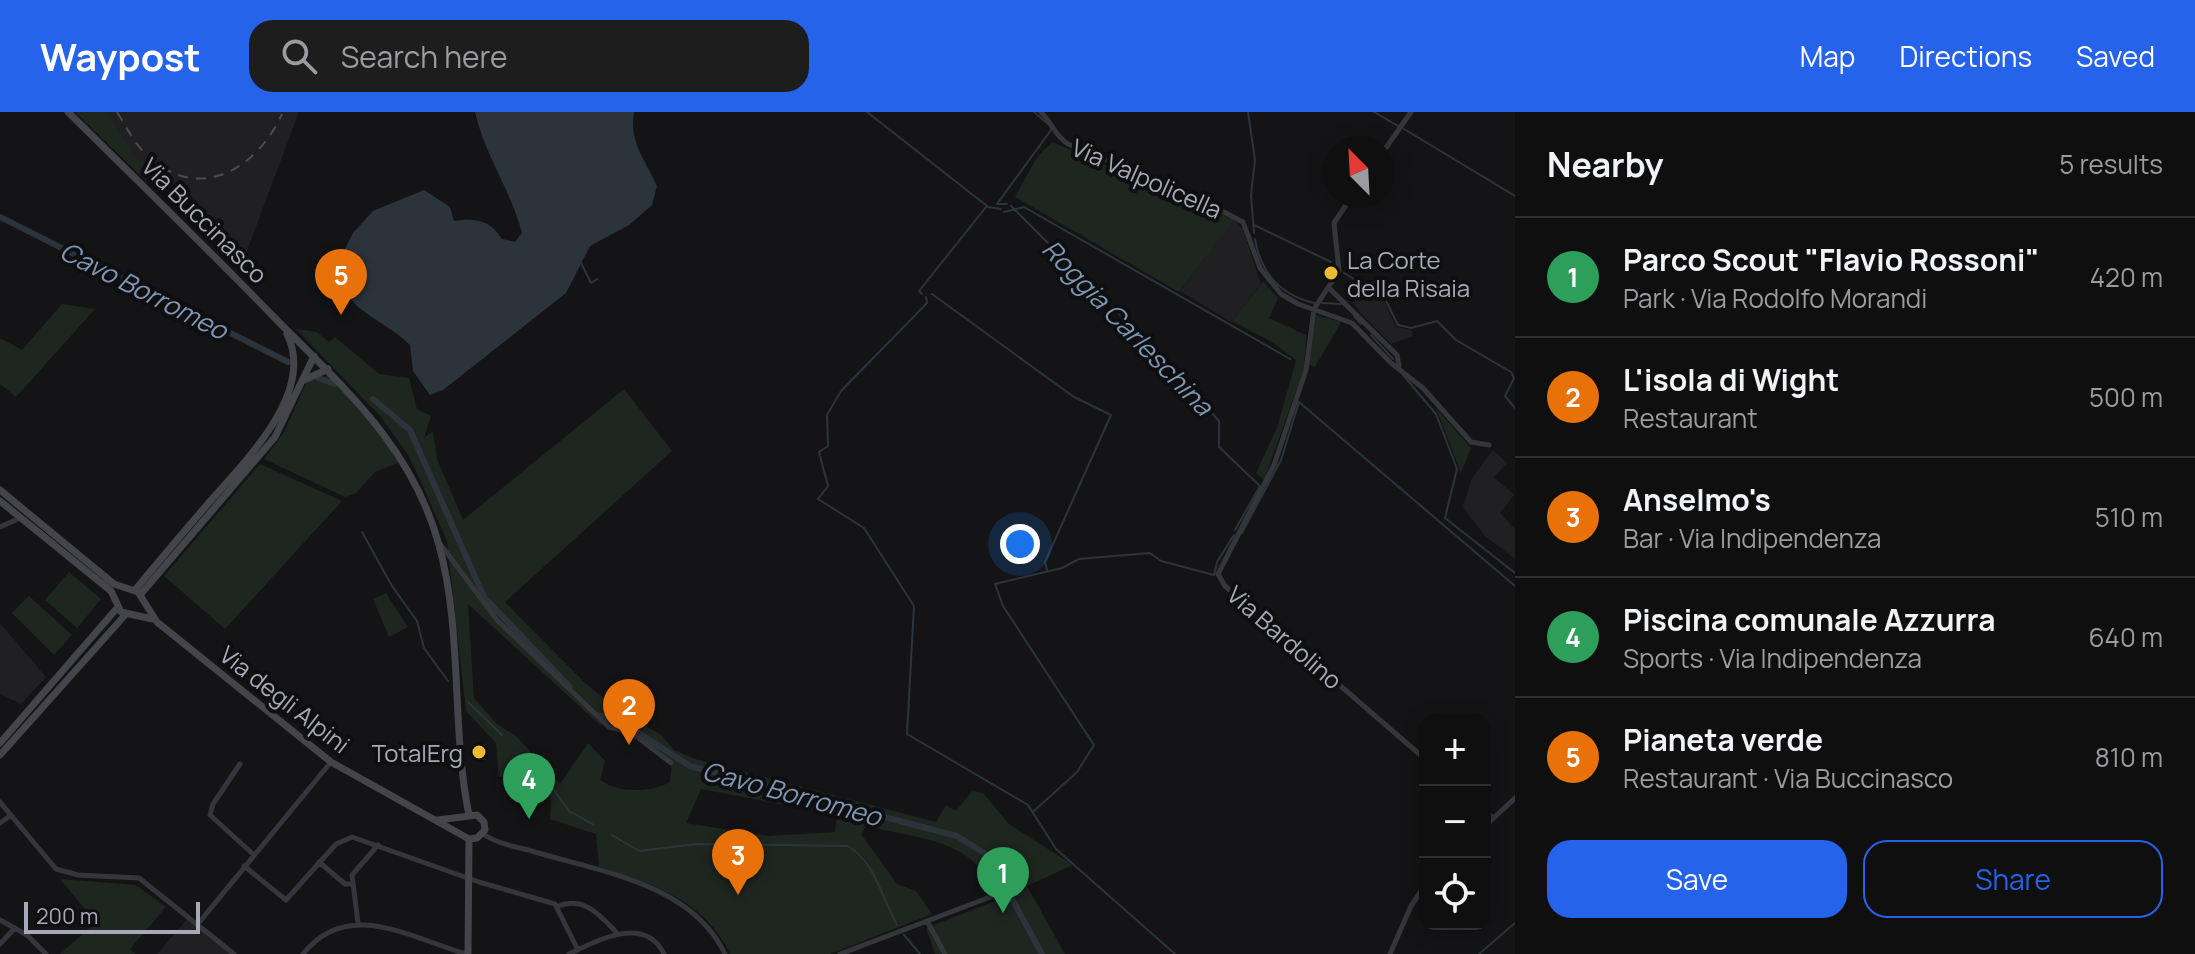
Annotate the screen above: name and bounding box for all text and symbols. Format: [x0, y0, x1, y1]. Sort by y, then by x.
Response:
search box [249, 20, 809, 92]
text: Waypost [40, 30, 201, 82]
icon: search [277, 34, 321, 78]
text: Search here [341, 36, 508, 77]
text: Map [1800, 37, 1855, 75]
text: Directions [1899, 37, 2032, 75]
text: Saved [2076, 37, 2155, 75]
street label: Via Valpolicella [1067, 130, 1227, 226]
north arrow [1323, 136, 1395, 208]
text: Nearby [1547, 141, 1663, 187]
text: 5 results [2059, 146, 2163, 182]
street label: Via Buccinasco [135, 150, 275, 290]
water label: Roggia Carleschina [1035, 231, 1222, 424]
water label: Cavo Borromeo [54, 232, 235, 348]
text: Parco Scout "Flavio Rossoni" [1623, 239, 2039, 280]
place label: La Corte della Risaia [1347, 243, 1470, 304]
pin: 5 [315, 249, 367, 315]
text: 1 [1567, 259, 1579, 295]
text: 420 m [2090, 259, 2163, 295]
marker: La Corte della Risaia [1322, 264, 1340, 282]
text: Park · Via Rodolfo Morandi [1623, 280, 1927, 316]
text: L'isola di Wight [1623, 359, 1839, 400]
text: 2 [1565, 379, 1581, 415]
text: 500 m [2089, 379, 2163, 415]
text: Restaurant [1623, 400, 1758, 436]
text: Anselmo's [1623, 479, 1771, 520]
text: 3 [1565, 499, 1581, 535]
text: 510 m [2095, 499, 2163, 535]
text: Bar · Via Indipendenza [1623, 520, 1881, 556]
your location [1000, 524, 1040, 564]
street label: Via Bardolino [1221, 578, 1349, 696]
text: Piscina comunale Azzurra [1623, 599, 1995, 640]
text: 4 [1565, 619, 1581, 655]
text: 640 m [2088, 619, 2163, 655]
street label: Via degli Alpini [213, 638, 357, 760]
text: Sports · Via Indipendenza [1623, 640, 1922, 676]
pin: 2 [603, 679, 655, 745]
map controls [1419, 714, 1491, 930]
button: + [1419, 714, 1491, 786]
text: Pianeta verde [1623, 719, 1823, 760]
place label: TotalErg [372, 736, 463, 769]
text: 5 [1565, 739, 1581, 775]
text: 810 m [2095, 739, 2163, 775]
marker: TotalErg [470, 743, 488, 761]
water label: Cavo Borromeo [699, 752, 887, 835]
pin: 4 [503, 753, 555, 819]
text: Restaurant · Via Buccinasco [1623, 760, 1953, 796]
button: − [1419, 786, 1491, 858]
pin: 3 [712, 829, 764, 895]
button: Save [1547, 840, 1847, 918]
button: Share [1863, 840, 2163, 918]
pin: 1 [977, 847, 1029, 913]
button: locate [1419, 858, 1491, 930]
scale bar [24, 898, 200, 934]
text: 200 m [36, 901, 98, 931]

